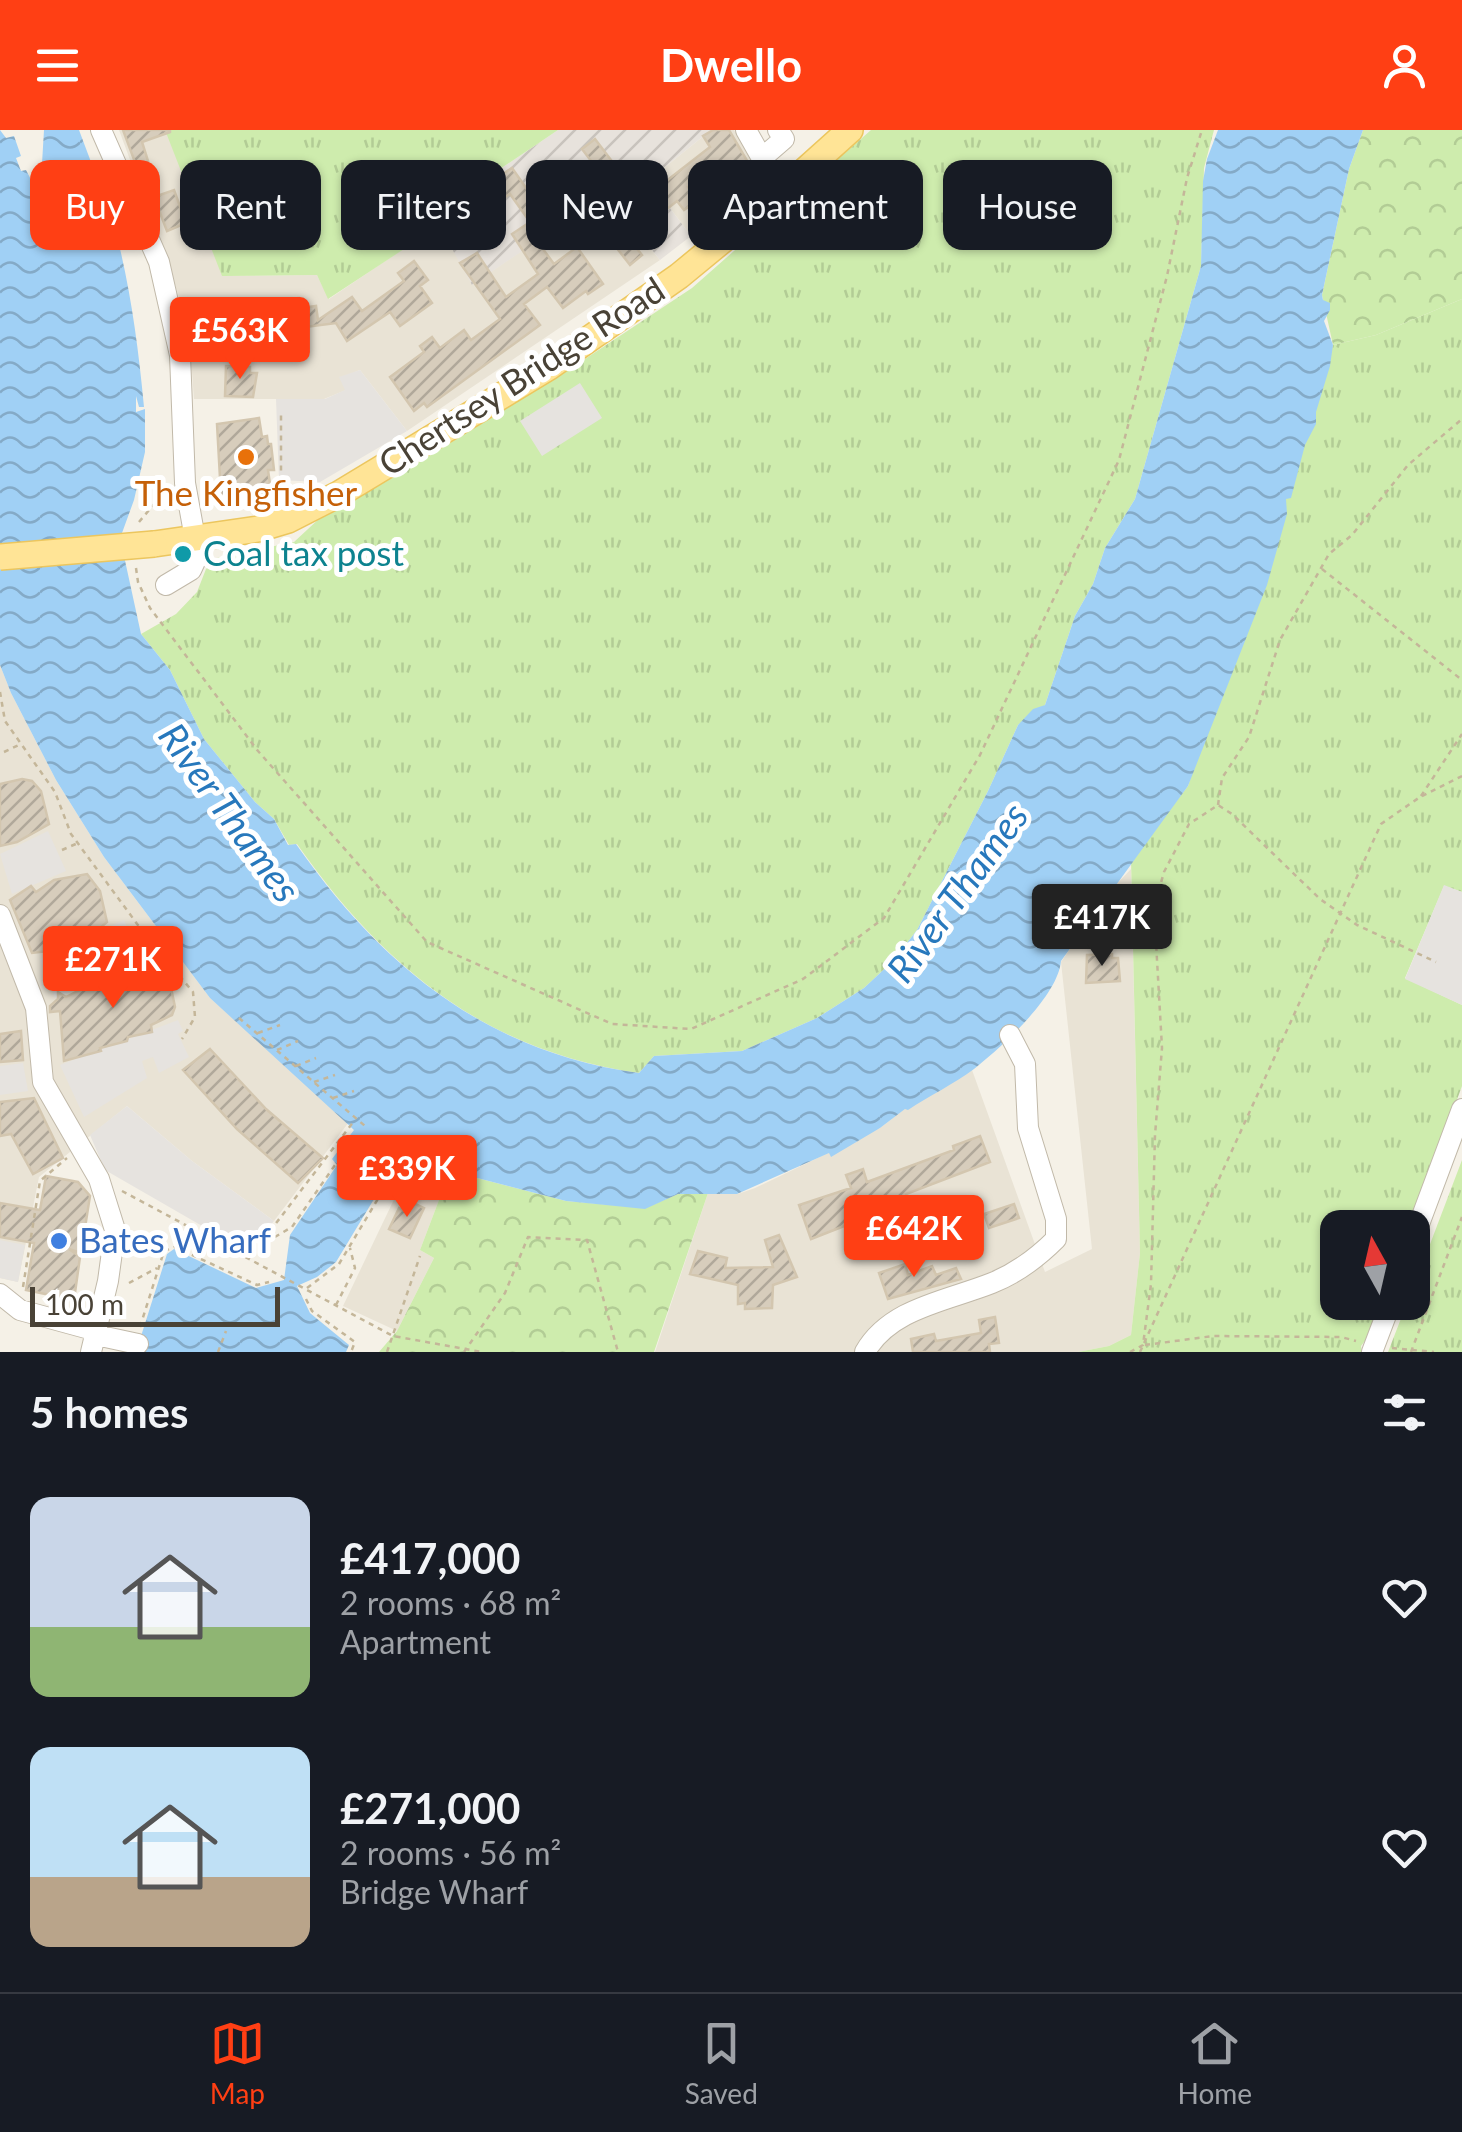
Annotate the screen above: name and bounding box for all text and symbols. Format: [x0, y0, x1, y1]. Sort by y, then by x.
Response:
icon: menu [30, 38, 85, 93]
text: Dwello [660, 38, 802, 92]
icon: person [1377, 38, 1432, 93]
chip: Buy [30, 160, 160, 250]
chip: Rent [180, 160, 321, 250]
chip: Filters [341, 160, 506, 250]
chip: New [526, 160, 668, 250]
chip: Apartment [688, 160, 923, 250]
chip: House [943, 160, 1112, 250]
street label: Chertsey Bridge Road [370, 267, 672, 483]
pin: £563K [170, 297, 310, 382]
text: £563K [192, 310, 288, 349]
marker: The Kingfisher [235, 446, 257, 468]
place label: The Kingfisher [135, 471, 358, 513]
place label: Coal tax post [203, 531, 404, 573]
marker: Coal tax post [172, 543, 194, 565]
water label: River Thames [150, 713, 311, 910]
water label: River Thames [876, 793, 1037, 990]
pin: £417K [1032, 884, 1172, 969]
text: £417K [1054, 897, 1150, 936]
pin: £271K [43, 926, 183, 1011]
text: £271K [65, 939, 161, 978]
pin: £339K [337, 1135, 477, 1220]
text: £339K [359, 1148, 455, 1187]
pin: £642K [844, 1195, 984, 1280]
text: £642K [866, 1208, 962, 1247]
north arrow [1320, 1210, 1430, 1320]
map controls [1320, 1210, 1430, 1320]
place label: Bates Wharf [79, 1218, 271, 1260]
marker: Bates Wharf [48, 1230, 70, 1252]
scale bar [30, 1282, 280, 1326]
text: 100 m [45, 1287, 124, 1321]
icon: filters [1377, 1385, 1432, 1440]
text: 5 homes [30, 1387, 188, 1437]
text: £417,000 [340, 1533, 520, 1583]
icon: home [110, 1537, 230, 1657]
icon: heart [1377, 1570, 1432, 1625]
text: 2 rooms · 68 m² [340, 1583, 561, 1622]
text: Apartment [340, 1622, 491, 1661]
text: £271,000 [340, 1783, 520, 1833]
icon: home [110, 1787, 230, 1907]
icon: heart [1377, 1820, 1432, 1875]
text: 2 rooms · 56 m² [340, 1833, 561, 1872]
text: Bridge Wharf [340, 1872, 528, 1911]
tab: Map [210, 2016, 265, 2110]
tab: Saved [685, 2016, 758, 2110]
tab: Home [1178, 2016, 1252, 2110]

